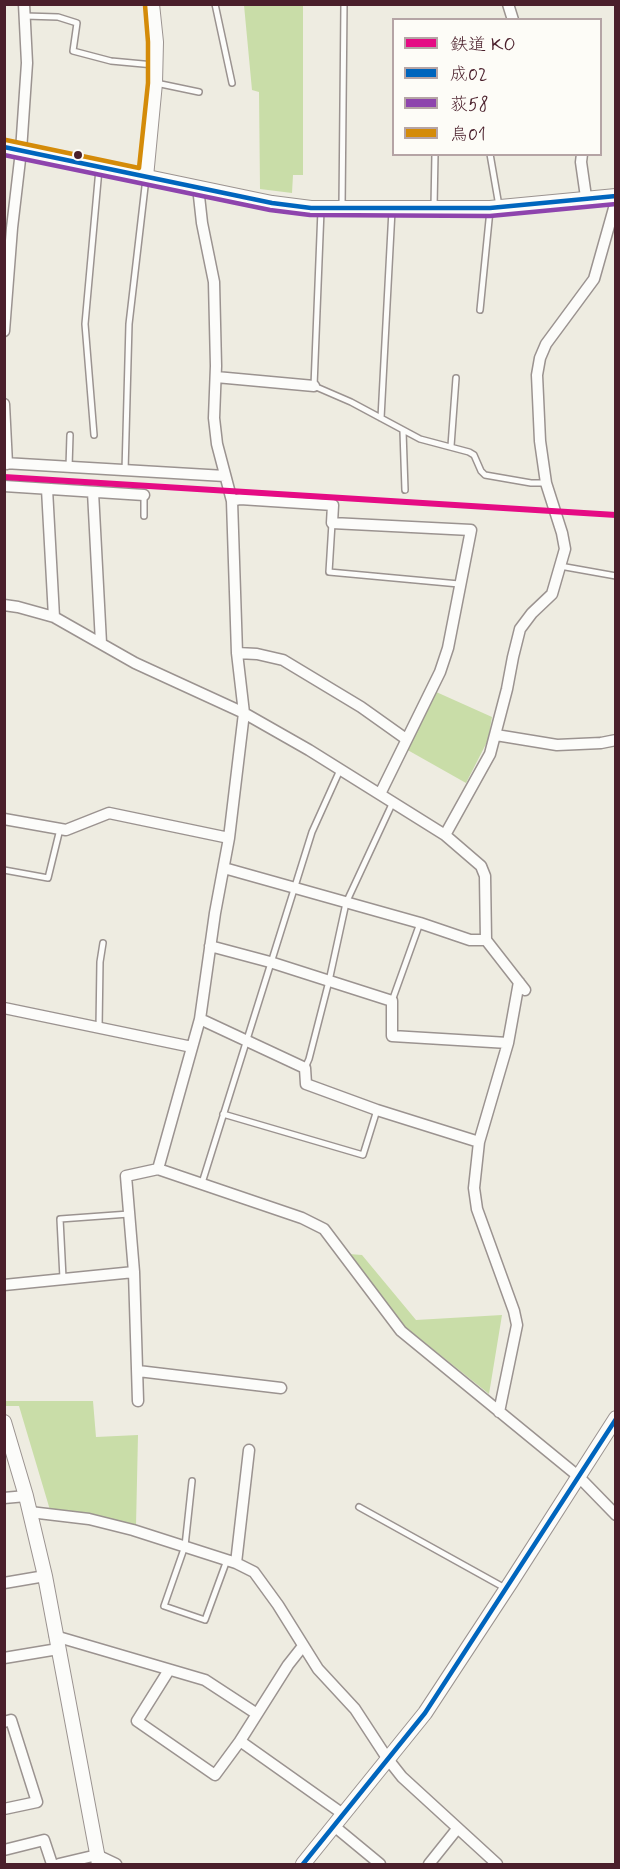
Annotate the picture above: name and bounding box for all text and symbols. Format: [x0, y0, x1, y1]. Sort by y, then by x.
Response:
legend [392, 18, 602, 156]
text: 鉄道 KO [450, 33, 516, 57]
text: 成02 [450, 63, 488, 87]
text: 荻58 [450, 93, 489, 117]
text: 烏01 [450, 123, 486, 147]
unlabelled marker [72, 149, 84, 161]

